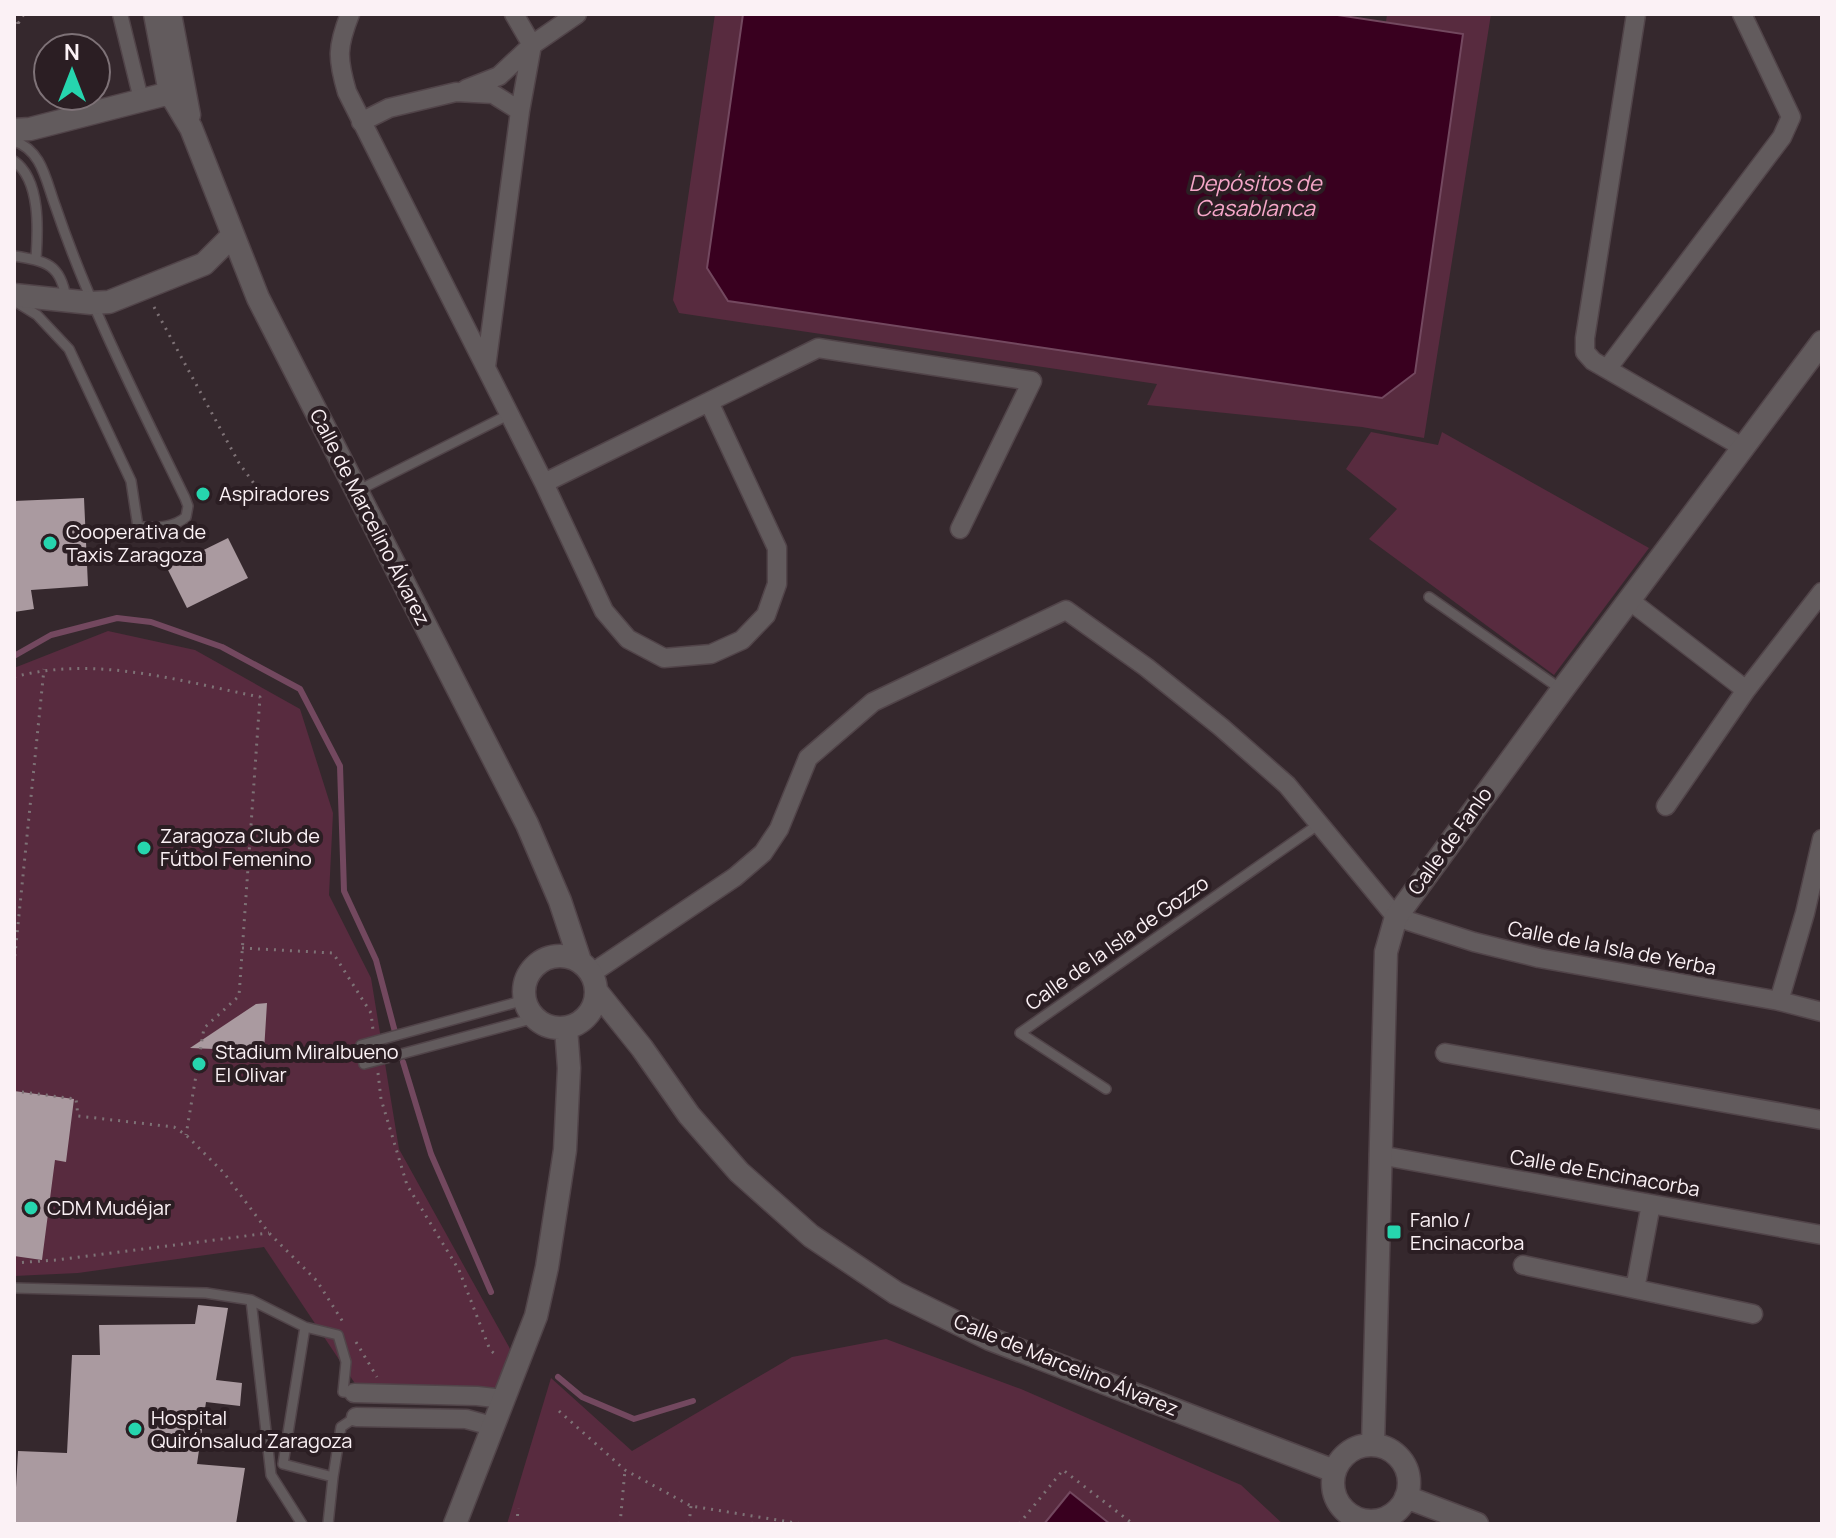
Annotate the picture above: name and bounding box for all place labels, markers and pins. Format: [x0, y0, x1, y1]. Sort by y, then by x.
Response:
place label: Aspiradores [219, 480, 329, 507]
marker: Aspiradores [194, 485, 212, 503]
place label: Cooperativa de Taxis Zaragoza [66, 518, 206, 568]
marker: Cooperativa de Taxis Zaragoza [41, 534, 59, 552]
place label: Zaragoza Club de Fútbol Femenino [160, 822, 320, 872]
marker: Zaragoza Club de Fútbol Femenino [135, 839, 153, 857]
place label: Stadium Miralbueno El Olivar [215, 1038, 399, 1088]
marker: Stadium Miralbueno El Olivar [190, 1055, 208, 1073]
place label: CDM Mudéjar [47, 1194, 171, 1221]
marker: CDM Mudéjar [22, 1199, 40, 1217]
place label: Fanlo / Encinacorba [1410, 1206, 1524, 1256]
marker: Fanlo / Encinacorba [1385, 1223, 1403, 1241]
place label: Hospital Quirónsalud Zaragoza [151, 1404, 352, 1454]
marker: Hospital Quirónsalud Zaragoza [126, 1420, 144, 1438]

